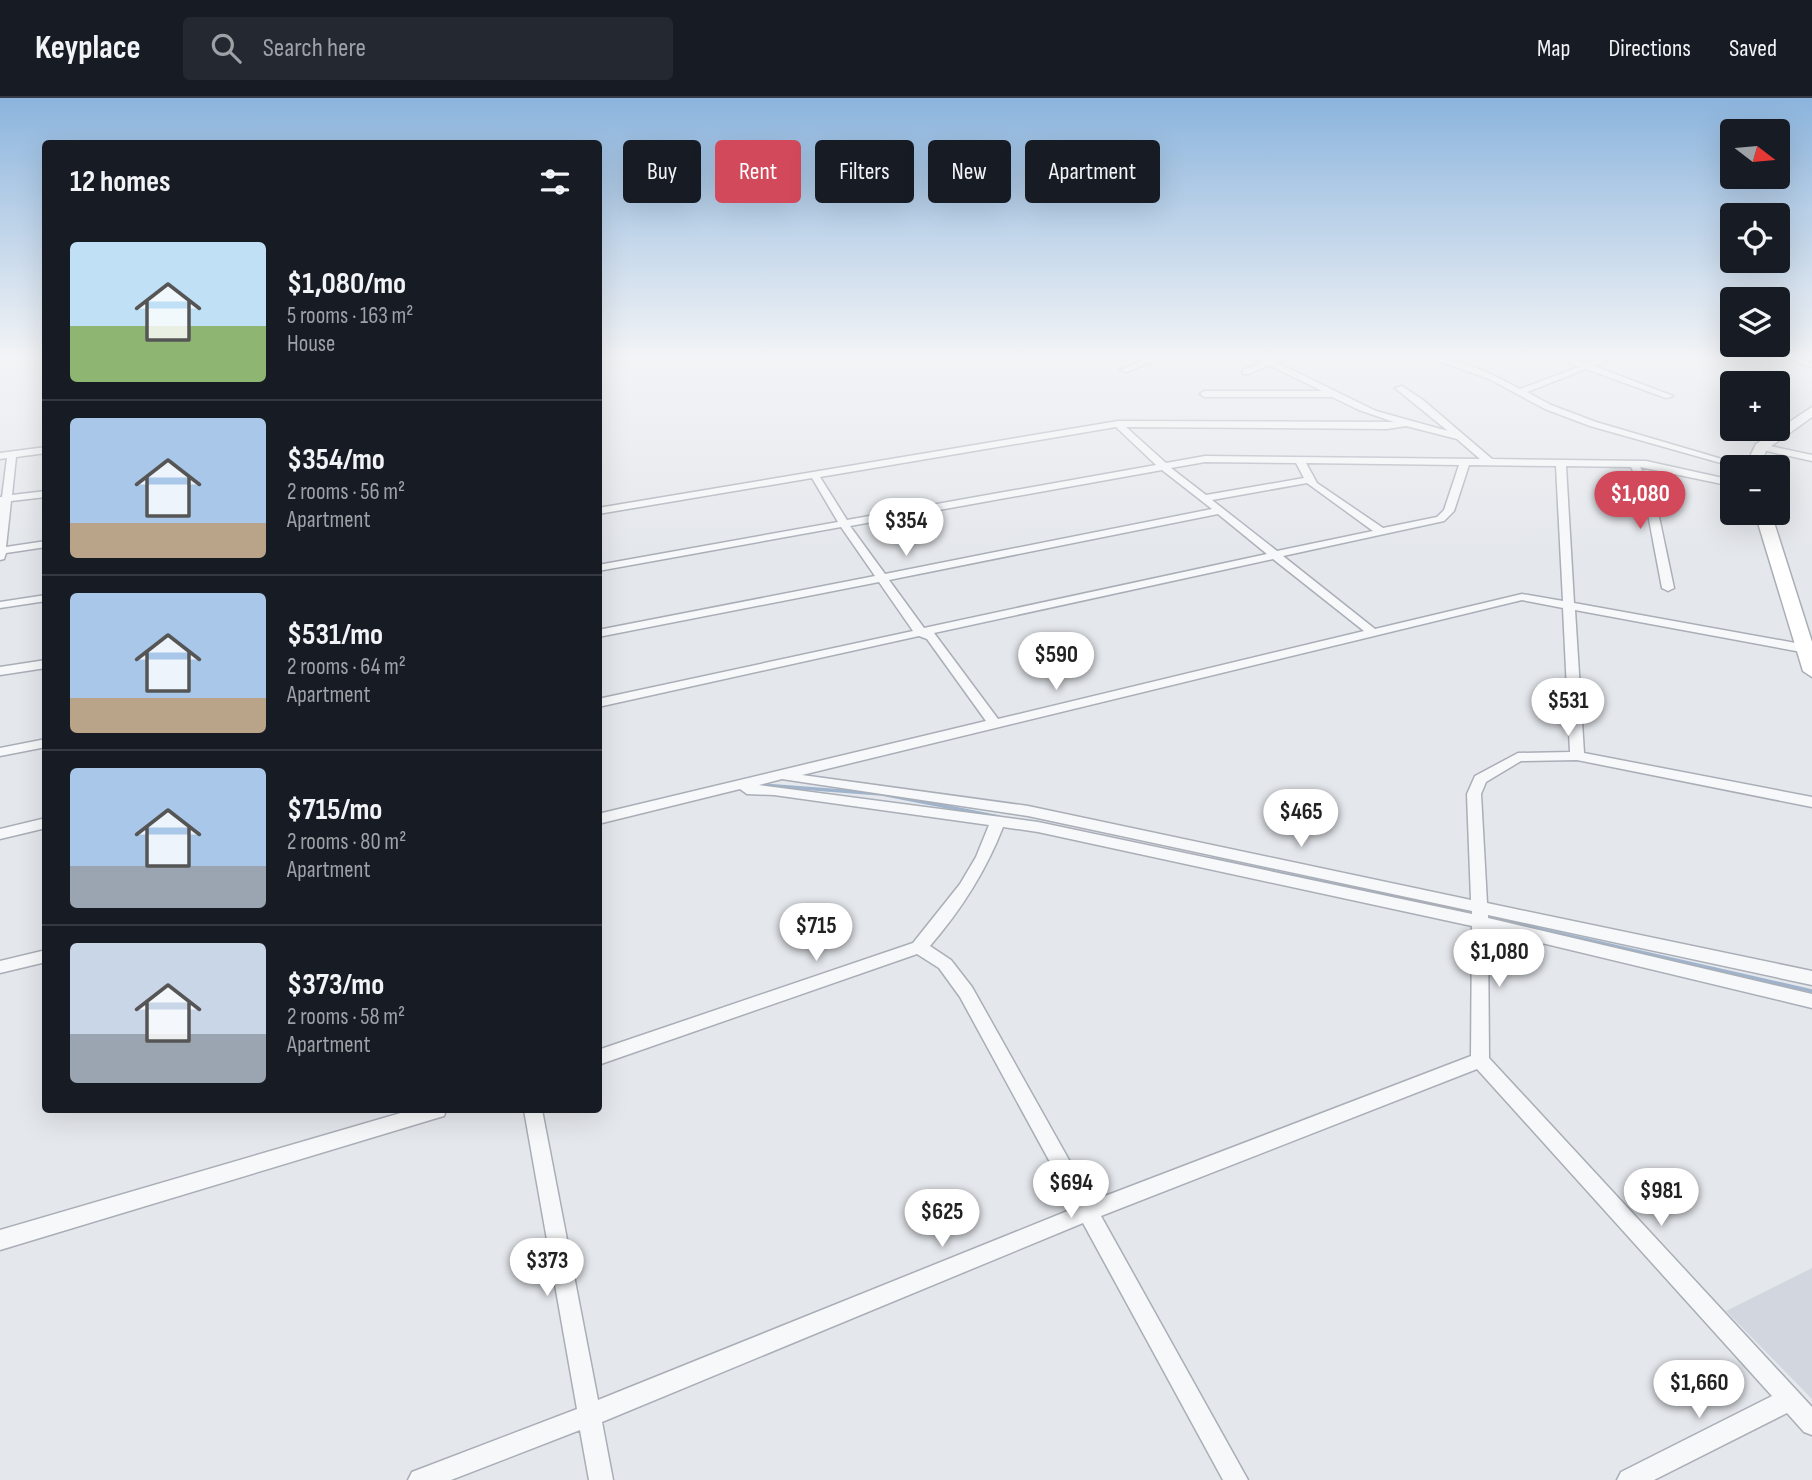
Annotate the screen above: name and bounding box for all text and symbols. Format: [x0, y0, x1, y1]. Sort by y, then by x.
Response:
search box [183, 17, 673, 80]
text: Keyplace [35, 28, 141, 68]
icon: search [207, 29, 245, 67]
text: Search here [263, 33, 366, 64]
text: Map [1537, 34, 1570, 63]
text: Directions [1608, 34, 1691, 63]
text: Saved [1729, 34, 1777, 63]
north arrow [1720, 119, 1790, 189]
map controls [1720, 119, 1790, 525]
chip: Buy [623, 140, 701, 203]
chip: Rent [715, 140, 801, 203]
chip: Filters [815, 140, 914, 203]
chip: New [928, 140, 1011, 203]
chip: Apartment [1025, 140, 1160, 203]
icon: filters [536, 163, 574, 201]
text: 12 homes [70, 164, 171, 200]
button: locate [1720, 203, 1790, 273]
text: $1,080/mo [287, 266, 406, 302]
icon: home [126, 270, 210, 354]
button: layers [1720, 287, 1790, 357]
text: 5 rooms · 163 m² [287, 302, 413, 330]
text: House [287, 330, 335, 358]
button: + [1720, 371, 1790, 441]
text: $354/mo [287, 442, 385, 478]
icon: home [126, 446, 210, 530]
button: − [1720, 455, 1790, 525]
pin: $1,080 [1583, 472, 1697, 531]
text: 2 rooms · 56 m² [287, 478, 405, 506]
text: $1,080 [1610, 480, 1670, 508]
pin: $354 [865, 498, 947, 558]
text: Apartment [287, 506, 371, 534]
text: $354 [885, 507, 927, 535]
text: $531/mo [287, 617, 383, 653]
icon: home [126, 621, 210, 705]
pin: $590 [1015, 632, 1097, 692]
text: $590 [1034, 641, 1078, 669]
text: 2 rooms · 64 m² [287, 653, 406, 681]
pin: $531 [1527, 678, 1609, 738]
text: Apartment [287, 681, 371, 709]
text: $531 [1547, 687, 1589, 715]
pin: $465 [1260, 790, 1342, 849]
text: $715/mo [287, 792, 382, 828]
icon: home [126, 796, 210, 880]
text: $465 [1279, 798, 1323, 826]
text: 2 rooms · 80 m² [287, 828, 406, 856]
text: Apartment [287, 856, 371, 884]
pin: $715 [775, 904, 857, 963]
text: $715 [796, 912, 837, 940]
pin: $1,080 [1442, 930, 1556, 989]
text: $1,080 [1469, 938, 1529, 966]
text: $373/mo [287, 967, 384, 1003]
icon: home [126, 971, 210, 1055]
text: 2 rooms · 58 m² [287, 1003, 405, 1031]
text: Apartment [287, 1031, 371, 1059]
pin: $694 [1030, 1160, 1112, 1220]
pin: $981 [1620, 1168, 1702, 1228]
text: $694 [1049, 1169, 1093, 1197]
text: $981 [1640, 1177, 1682, 1205]
pin: $625 [901, 1190, 983, 1249]
text: $625 [921, 1198, 963, 1226]
pin: $373 [506, 1238, 588, 1298]
text: $373 [526, 1247, 568, 1275]
pin: $1,660 [1642, 1360, 1756, 1420]
text: $1,660 [1669, 1369, 1729, 1397]

